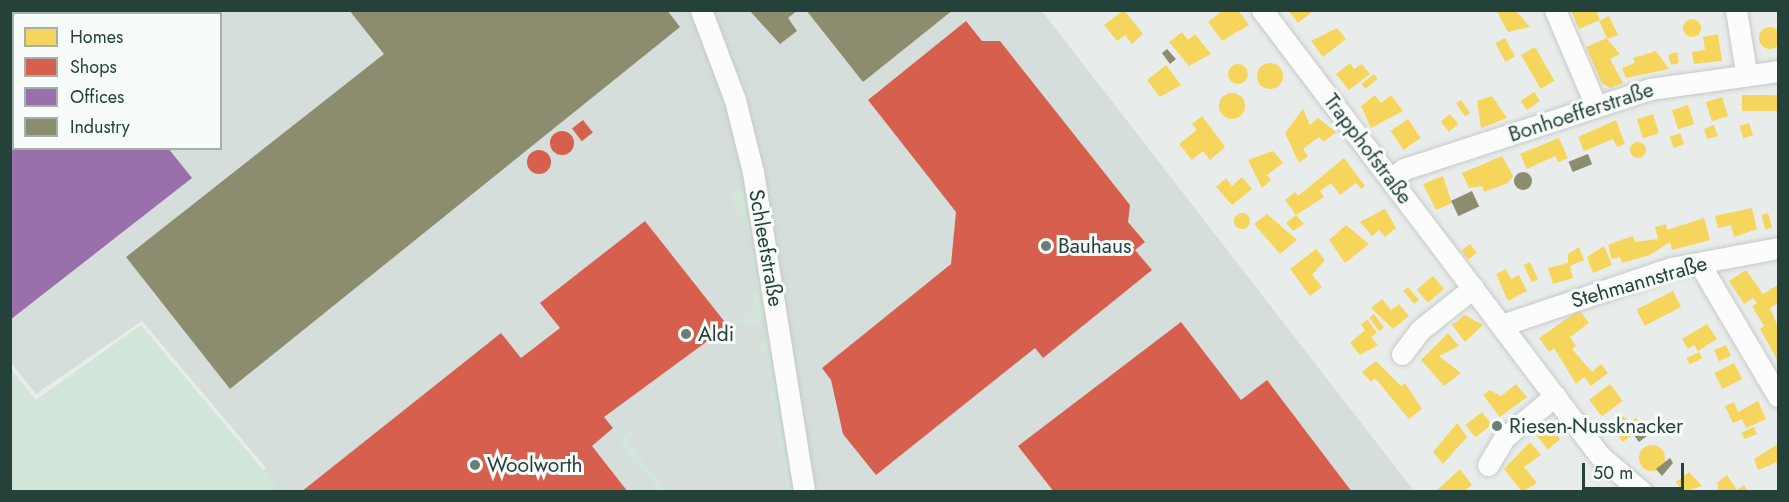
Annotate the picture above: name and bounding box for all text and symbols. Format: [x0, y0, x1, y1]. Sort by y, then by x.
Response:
legend [12, 12, 222, 150]
text: Homes [70, 24, 123, 50]
text: Shops [70, 54, 117, 80]
street label: Bonhoefferstraße [1505, 77, 1657, 147]
text: Offices [70, 84, 124, 110]
street label: Trapphofstraße [1318, 89, 1418, 209]
text: Industry [70, 114, 130, 140]
street label: Schleefstraße [743, 187, 789, 309]
place label: Bauhaus [1058, 233, 1131, 259]
marker: Bauhaus [1039, 239, 1053, 253]
street label: Stehmannstraße [1568, 251, 1710, 313]
place label: Aldi [698, 321, 734, 347]
marker: Aldi [679, 327, 693, 341]
place label: Riesen-Nussknacker [1509, 413, 1683, 439]
marker: Riesen-Nussknacker [1490, 419, 1504, 433]
scale bar [1585, 451, 1687, 489]
place label: Woolworth [487, 452, 583, 478]
marker: Woolworth [468, 458, 482, 472]
text: 50 m [1593, 460, 1633, 486]

